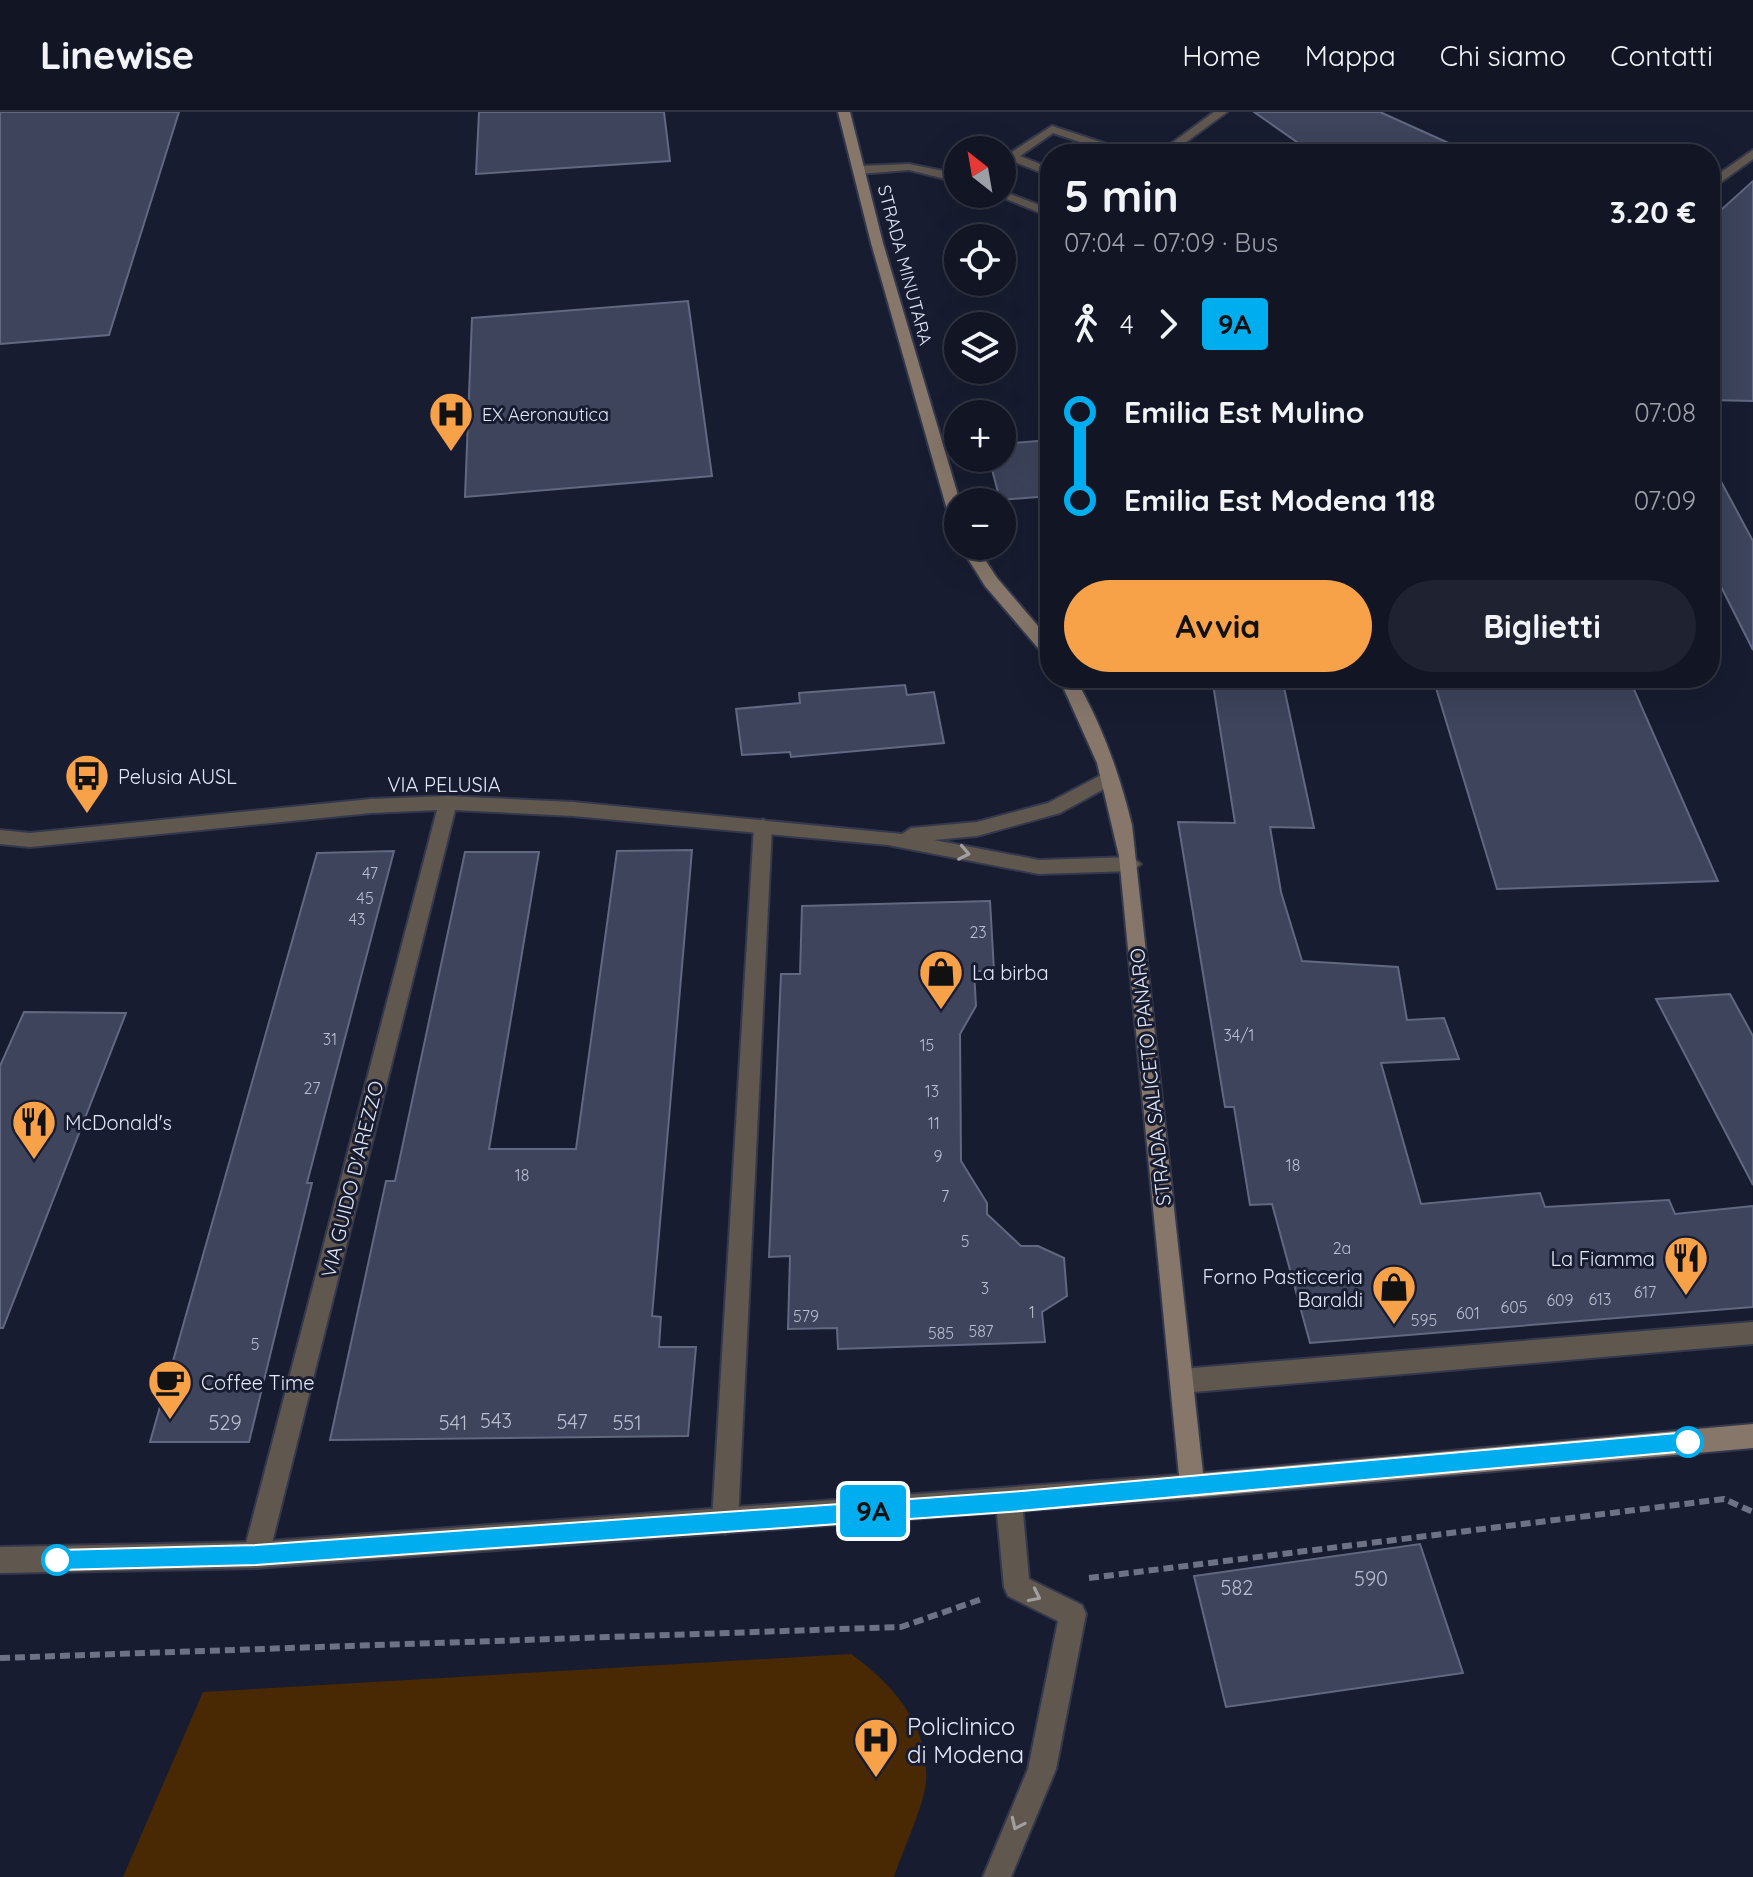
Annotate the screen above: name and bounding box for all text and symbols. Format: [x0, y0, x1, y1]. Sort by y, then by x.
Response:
text: Linewise [40, 31, 194, 79]
text: Home [1182, 38, 1261, 73]
text: Mappa [1305, 38, 1396, 73]
text: Chi siamo [1440, 38, 1566, 73]
text: Contatti [1610, 38, 1713, 73]
north arrow [944, 136, 1016, 208]
map controls [944, 136, 1016, 560]
text: 5 min [1064, 168, 1179, 223]
street label: STRADA MINUTARA [873, 182, 938, 348]
text: 3.20 € [1610, 193, 1696, 231]
button: locate [944, 224, 1016, 296]
text: 07:04 – 07:09 · Bus [1064, 226, 1278, 259]
icon: walk [1064, 302, 1108, 346]
icon: forward [1146, 302, 1190, 346]
text: 9A [1218, 306, 1252, 341]
text: 4 [1120, 308, 1134, 341]
button: layers [944, 312, 1016, 384]
hospital icon: EX Aeronautica [427, 390, 475, 453]
text: Emilia Est Mulino [1124, 393, 1365, 431]
text: 07:08 [1634, 396, 1696, 429]
button: + [944, 400, 1016, 472]
place label: EX Aeronautica [482, 403, 609, 426]
text: Emilia Est Modena 118 [1124, 481, 1435, 519]
text: 07:09 [1634, 484, 1696, 517]
button: − [944, 488, 1016, 560]
button: Avvia [1064, 580, 1372, 672]
button: Biglietti [1388, 580, 1696, 672]
bus stop icon: Pelusia AUSL [63, 752, 111, 815]
place label: Pelusia AUSL [118, 764, 237, 789]
street label: VIA PELUSIA [387, 772, 501, 797]
one-way arrow [957, 843, 971, 860]
house number: 47 [362, 863, 378, 883]
house number: 45 [356, 888, 374, 908]
house number: 43 [349, 909, 365, 929]
house number: 23 [969, 922, 987, 942]
street label: STRADA SALICETO PANARO [1124, 947, 1176, 1207]
shop icon: La birba [917, 948, 965, 1011]
place label: La birba [972, 960, 1049, 985]
house number: 34/1 [1223, 1025, 1255, 1045]
house number: 31 [323, 1029, 337, 1049]
house number: 15 [920, 1035, 934, 1055]
house number: 27 [304, 1078, 320, 1098]
street label: VIA GUIDO D'AREZZO [315, 1078, 389, 1280]
house number: 13 [925, 1081, 939, 1101]
restaurant icon: McDonald's [10, 1098, 58, 1161]
place label: McDonald's [65, 1110, 172, 1135]
house number: 11 [928, 1113, 940, 1133]
house number: 9 [934, 1146, 943, 1166]
house number: 18 [1286, 1155, 1300, 1175]
house number: 18 [515, 1165, 529, 1185]
house number: 7 [941, 1186, 949, 1206]
house number: 5 [961, 1231, 969, 1251]
restaurant icon: La Fiamma [1662, 1234, 1710, 1297]
house number: 2a [1333, 1238, 1351, 1258]
place label: La Fiamma [1550, 1246, 1655, 1271]
shop icon: Forno Pasticceria Baraldi [1370, 1263, 1418, 1326]
place label: Forno Pasticceria Baraldi [1203, 1264, 1363, 1312]
house number: 3 [981, 1278, 989, 1298]
house number: 617 [1634, 1282, 1656, 1302]
house number: 613 [1589, 1289, 1611, 1309]
house number: 609 [1546, 1290, 1574, 1310]
house number: 605 [1501, 1297, 1527, 1317]
house number: 1 [1029, 1302, 1035, 1322]
house number: 601 [1456, 1303, 1480, 1323]
house number: 579 [793, 1306, 819, 1326]
house number: 595 [1411, 1310, 1437, 1330]
house number: 587 [968, 1321, 994, 1341]
house number: 585 [928, 1323, 954, 1343]
house number: 5 [251, 1334, 259, 1354]
cafe icon: Coffee Time [146, 1358, 194, 1421]
place label: Coffee Time [201, 1370, 315, 1395]
house number: 543 [480, 1408, 512, 1433]
house number: 547 [556, 1409, 588, 1434]
house number: 529 [208, 1410, 242, 1435]
house number: 541 [439, 1410, 467, 1435]
house number: 551 [612, 1410, 642, 1435]
unlabelled marker [1673, 1427, 1703, 1457]
line badge: 9A [837, 1485, 909, 1537]
text: 9A [856, 1493, 890, 1528]
unlabelled marker [42, 1545, 72, 1575]
house number: 590 [1354, 1566, 1388, 1591]
house number: 582 [1221, 1575, 1253, 1600]
one-way arrow [1027, 1586, 1041, 1602]
place label: Policlinico di Modena [907, 1711, 1024, 1769]
hospital icon: Policlinico di Modena [852, 1716, 900, 1779]
one-way arrow [1011, 1815, 1027, 1830]

